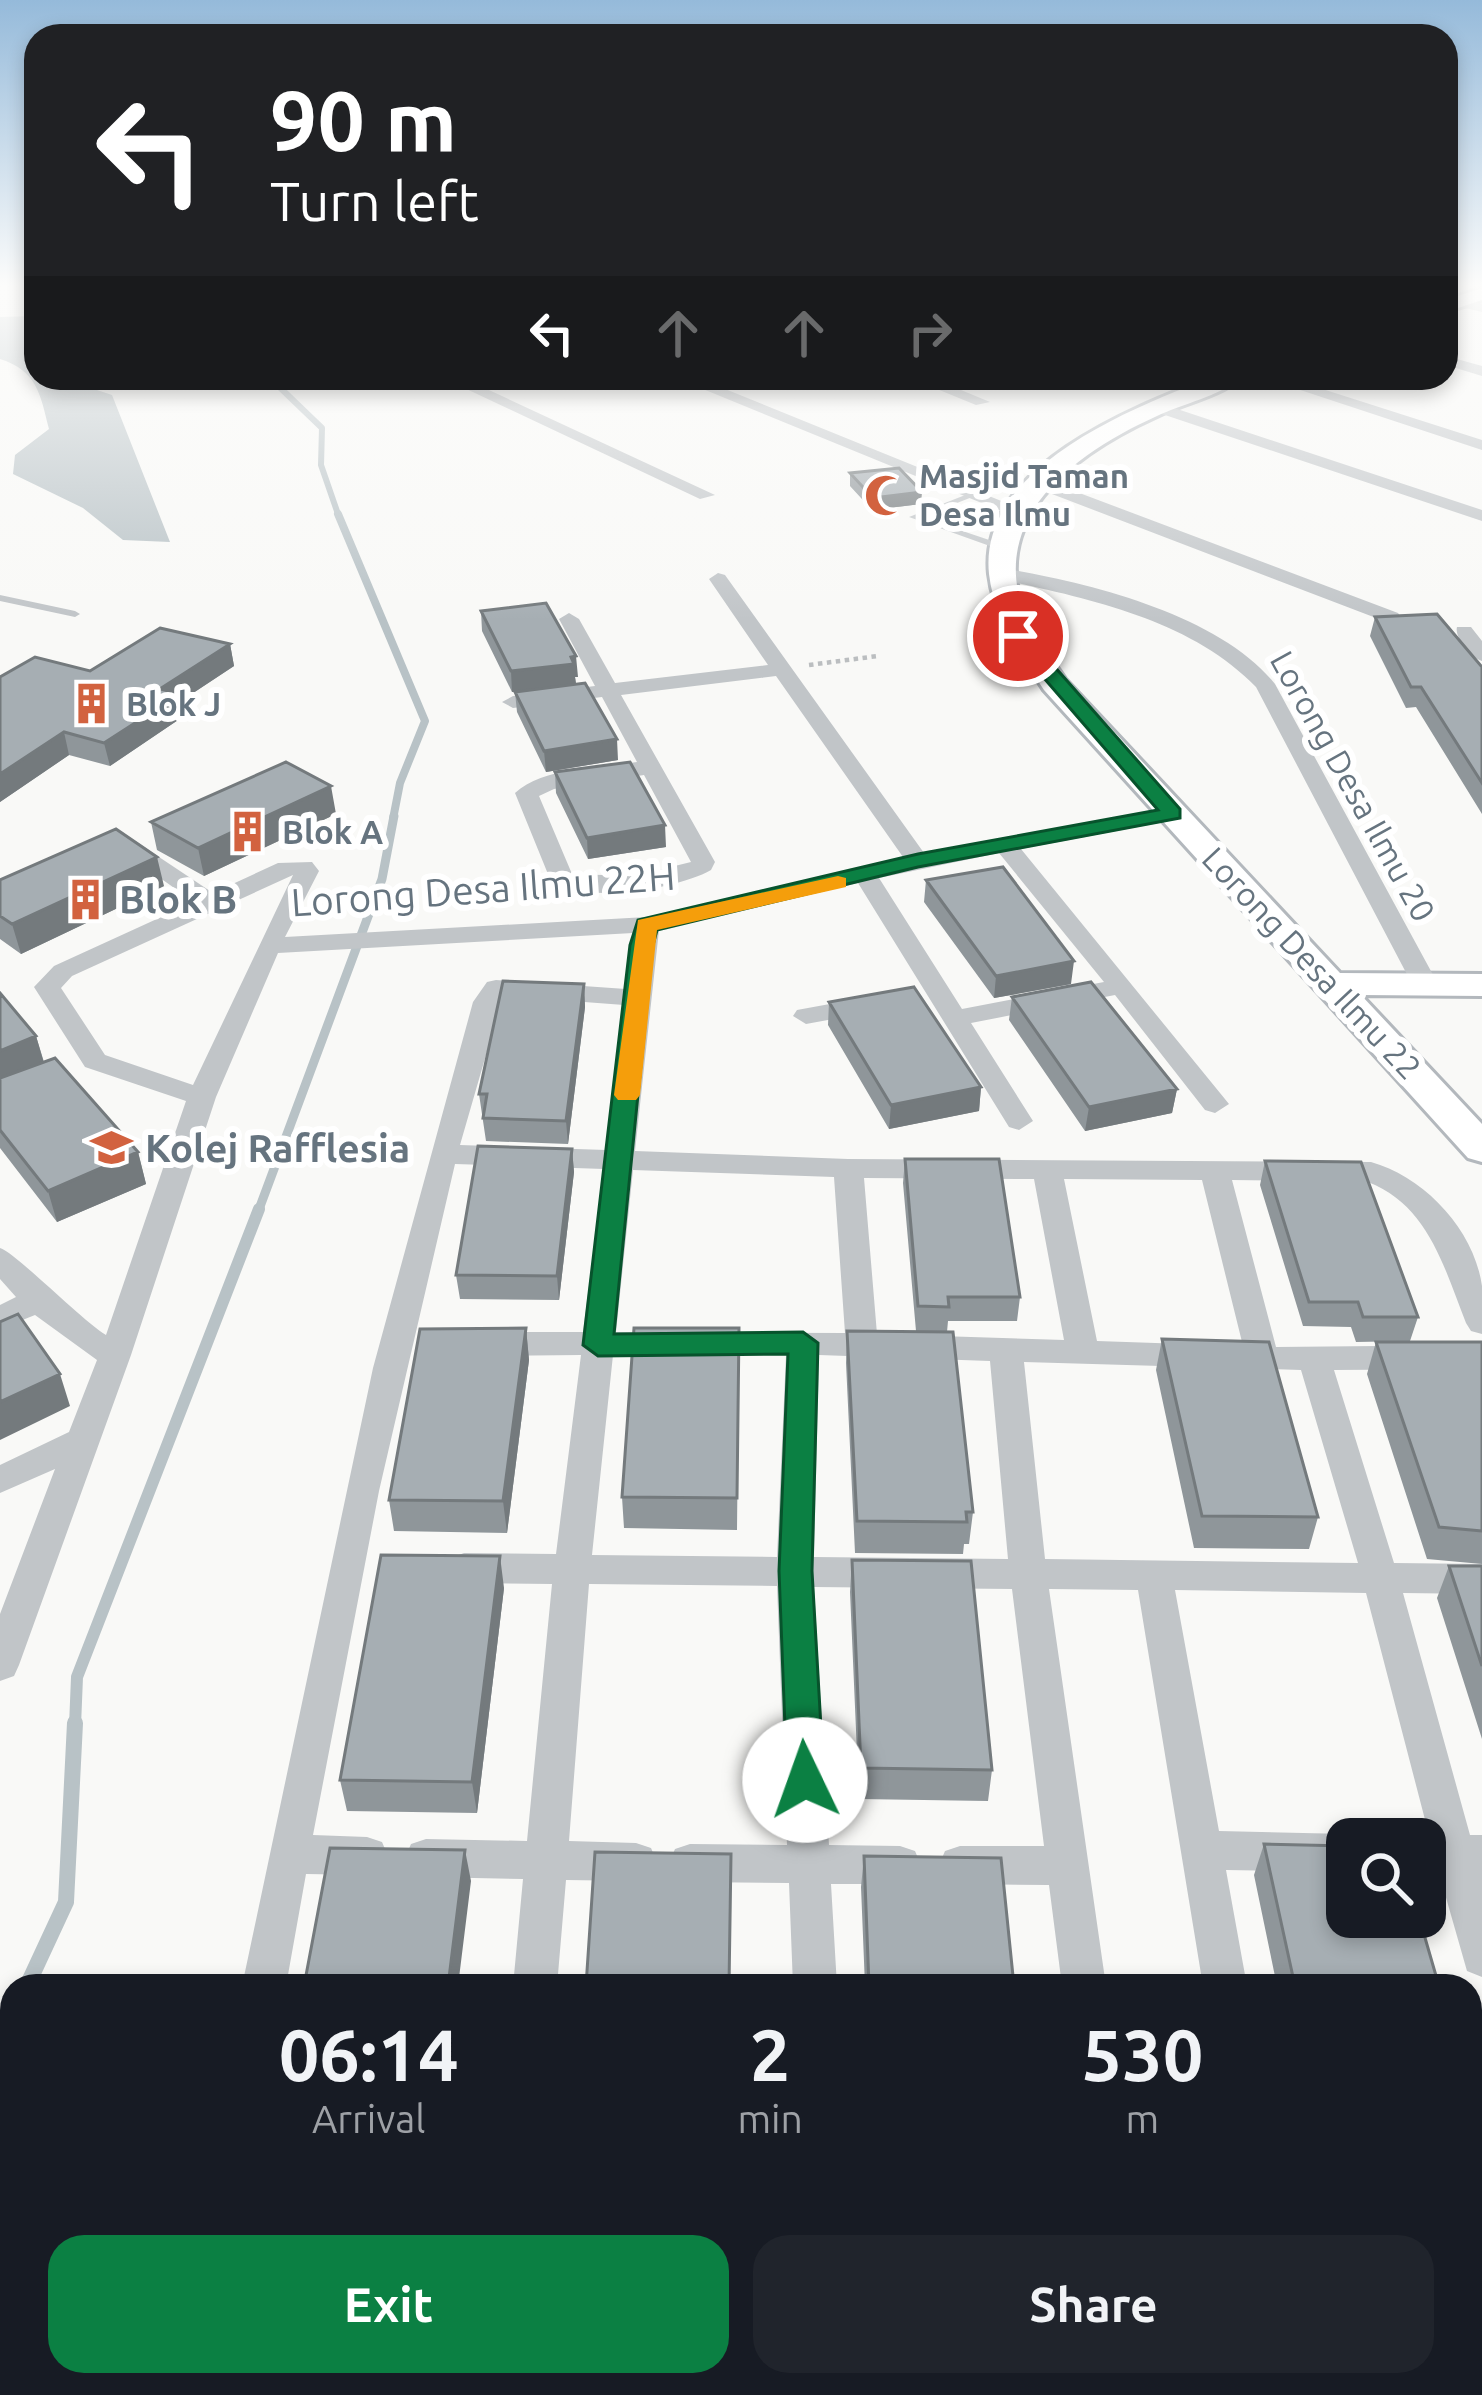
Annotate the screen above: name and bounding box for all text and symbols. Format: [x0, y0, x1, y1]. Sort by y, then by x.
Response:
icon: left [72, 72, 228, 228]
text: 90 m [270, 73, 457, 167]
text: Turn left [270, 171, 479, 231]
icon: left [519, 300, 585, 366]
icon: ahead [645, 300, 711, 366]
icon: ahead [771, 300, 837, 366]
icon: right [897, 300, 963, 366]
place label: Masjid Taman Desa Ilmu [919, 457, 1129, 532]
mosque icon: Masjid Taman Desa Ilmu [862, 472, 908, 518]
pin [967, 585, 1069, 687]
icon: arrive [985, 603, 1051, 669]
street label: Lorong Desa Ilmu 20 [1264, 644, 1443, 927]
building icon: Blok J [69, 681, 115, 727]
place label: Blok J [126, 685, 221, 722]
building icon: Blok A [225, 809, 271, 855]
place label: Blok A [282, 813, 383, 850]
street label: Lorong Desa Ilmu 22 [1196, 839, 1429, 1086]
street label: Lorong Desa Ilmu 22H [289, 854, 677, 923]
building icon: Blok B [62, 876, 108, 922]
place label: Blok B [119, 877, 237, 920]
school or university icon: Kolej Rafflesia [88, 1125, 134, 1171]
place label: Kolej Rafflesia [145, 1126, 410, 1169]
position arrow [742, 1717, 868, 1843]
map controls [1326, 1818, 1446, 1938]
button: search [1326, 1818, 1446, 1938]
text: 06:14 [279, 2014, 459, 2095]
text: 2 [750, 2014, 790, 2095]
text: 530 [1081, 2014, 1203, 2095]
text: Arrival [312, 2097, 426, 2140]
text: min [737, 2097, 803, 2140]
text: m [1126, 2097, 1159, 2140]
button: Exit [48, 2235, 729, 2373]
button: Share [753, 2235, 1434, 2373]

